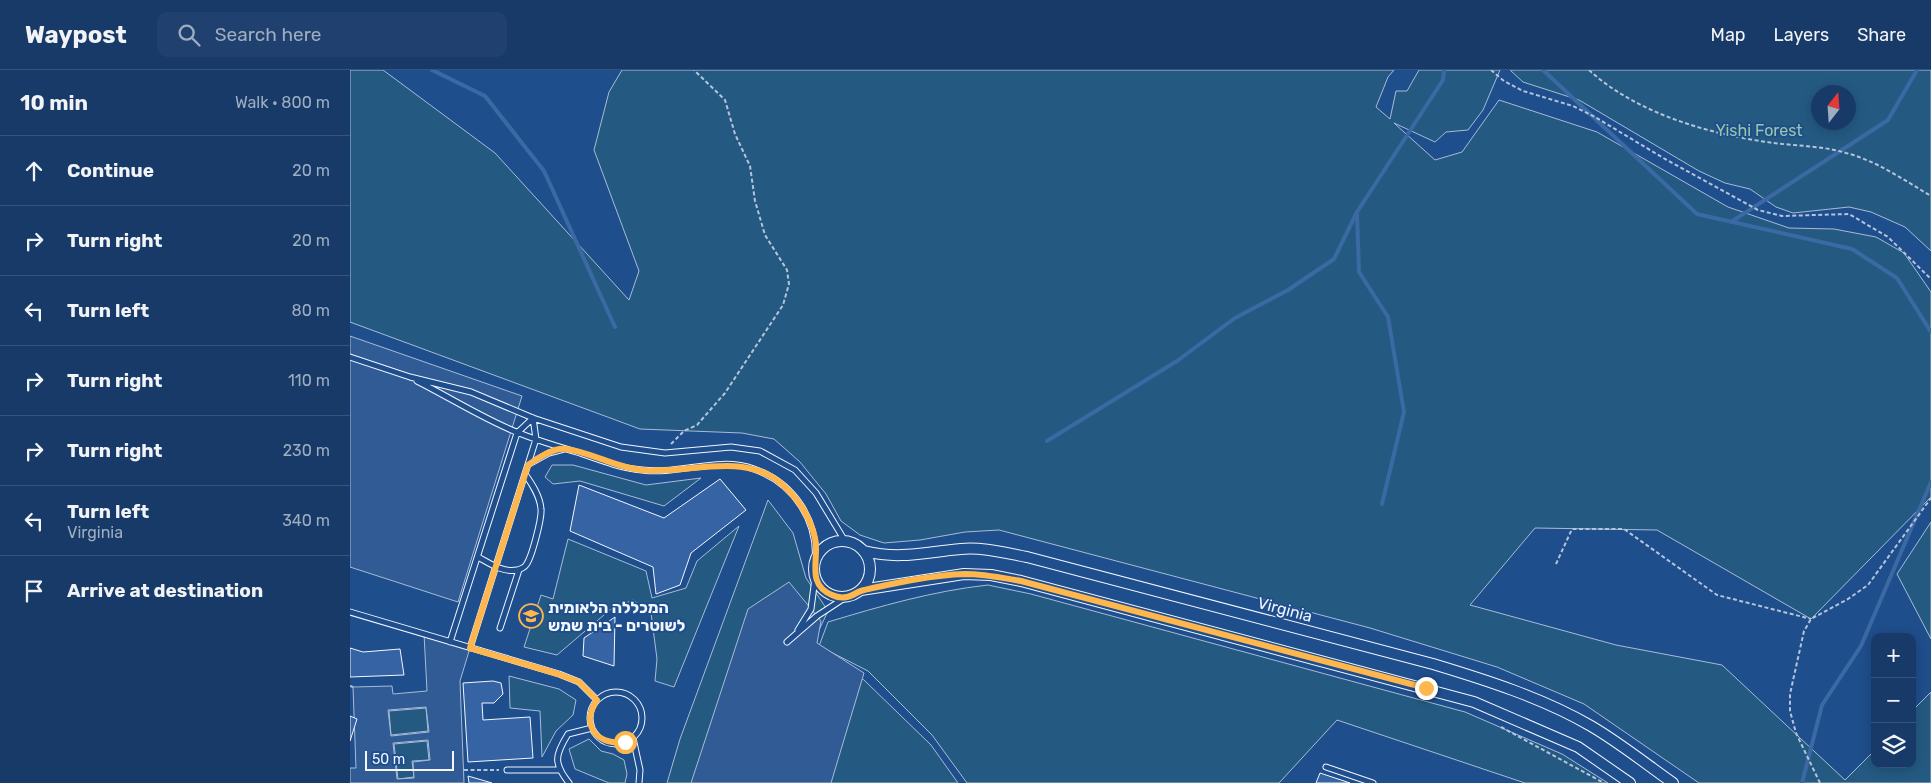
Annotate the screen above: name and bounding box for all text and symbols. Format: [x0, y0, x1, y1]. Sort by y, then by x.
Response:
search box [157, 12, 507, 57]
text: Waypost [25, 21, 127, 49]
icon: search [175, 21, 203, 49]
text: Search here [215, 23, 321, 46]
text: Map [1711, 24, 1746, 46]
text: Layers [1774, 24, 1829, 46]
text: Share [1857, 24, 1906, 46]
north arrow [1811, 85, 1856, 130]
text: 10 min [20, 90, 88, 115]
text: Walk · 800 m [235, 93, 330, 112]
park label: Yishi Forest [1715, 121, 1803, 140]
icon: ahead [20, 157, 48, 185]
text: Continue [67, 159, 154, 182]
text: 20 m [292, 161, 330, 180]
icon: right [20, 227, 48, 255]
text: Turn right [67, 229, 162, 252]
text: 20 m [292, 231, 330, 250]
icon: left [20, 297, 48, 325]
text: Turn left [67, 299, 149, 322]
text: 80 m [292, 301, 330, 320]
icon: right [20, 367, 48, 395]
text: Turn right [67, 369, 162, 392]
text: 110 m [288, 371, 330, 390]
icon: right [20, 437, 48, 465]
text: Turn right [67, 439, 162, 462]
text: 230 m [283, 441, 330, 460]
text: Turn left [67, 500, 149, 523]
icon: left [20, 507, 48, 535]
text: 340 m [282, 511, 330, 530]
text: Virginia [67, 523, 123, 542]
icon: arrive [20, 577, 48, 605]
text: Arrive at destination [67, 579, 263, 602]
street label: Virginia [1255, 593, 1314, 626]
place label: המכללה הלאומית לשוטרים - בית שמש [548, 598, 685, 635]
school or university icon: המכללה הלאומית לשוטרים - בית שמש [518, 603, 544, 629]
map controls [1871, 633, 1916, 768]
button: + [1871, 633, 1916, 678]
route end [1415, 677, 1438, 700]
button: − [1871, 678, 1916, 723]
button: layers [1871, 723, 1916, 768]
route start [614, 731, 637, 754]
scale bar [365, 748, 454, 771]
text: 50 m [372, 751, 405, 768]

